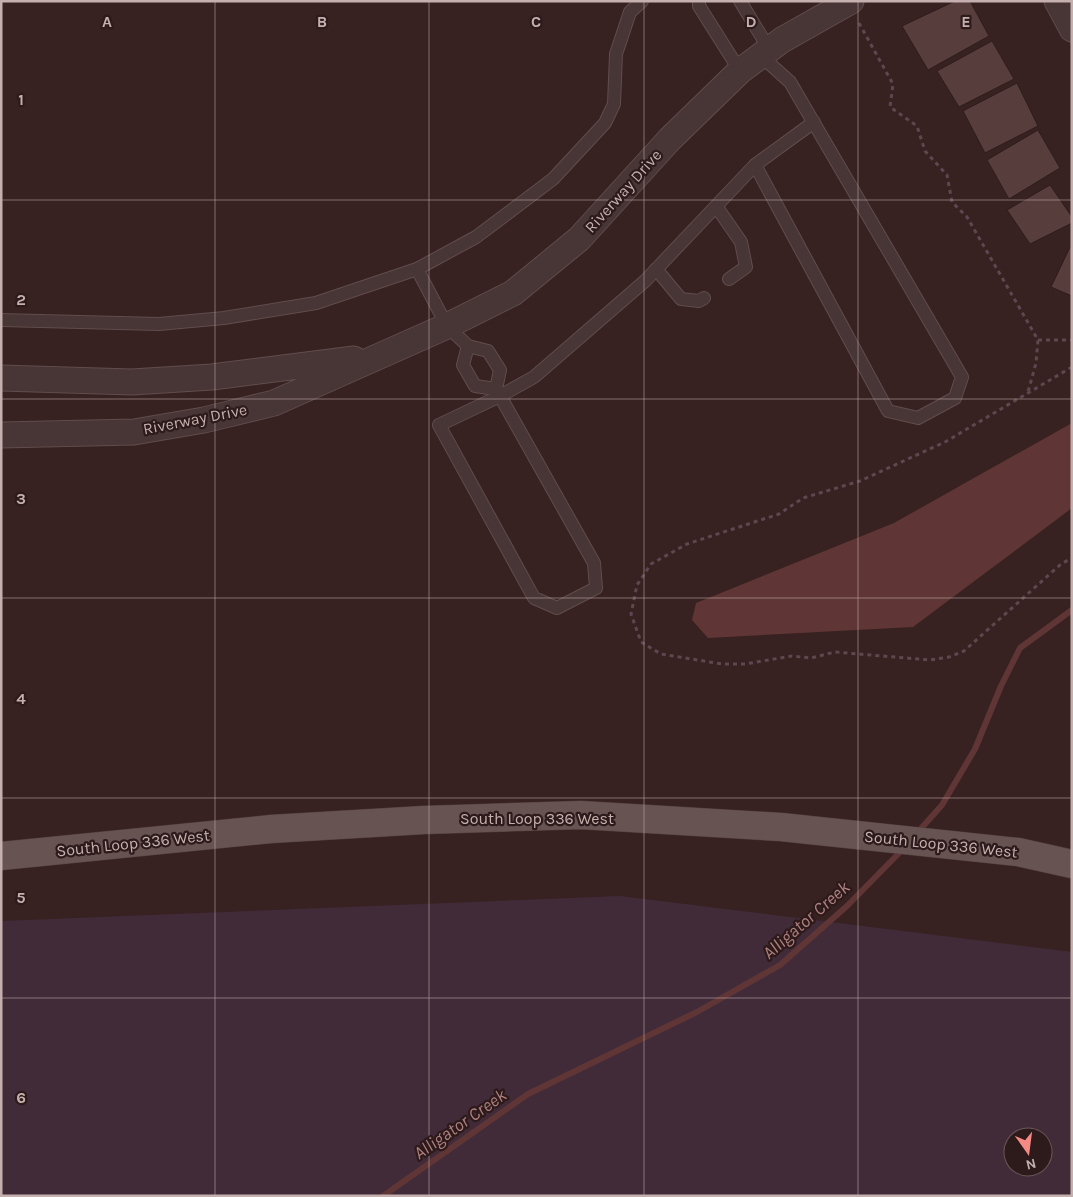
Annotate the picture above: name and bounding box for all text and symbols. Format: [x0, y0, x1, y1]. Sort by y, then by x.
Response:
text: A [102, 12, 112, 31]
text: B [317, 12, 327, 31]
text: C [531, 12, 541, 31]
text: D [746, 12, 757, 31]
text: E [961, 12, 971, 31]
text: 1 [18, 90, 24, 109]
street label: Riverway Drive [581, 145, 665, 237]
text: 2 [16, 290, 26, 309]
street label: Riverway Drive [141, 400, 249, 438]
text: 3 [16, 489, 26, 508]
text: 4 [16, 689, 26, 708]
street label: South Loop 336 West [460, 809, 614, 828]
street label: South Loop 336 West [55, 826, 211, 860]
street label: South Loop 336 West [863, 827, 1019, 861]
water label: Alligator Creek [758, 876, 855, 964]
text: 5 [16, 888, 26, 907]
water label: Alligator Creek [409, 1083, 511, 1164]
text: 6 [16, 1088, 26, 1107]
north arrow [1003, 1127, 1053, 1177]
text: N [1024, 1155, 1038, 1174]

